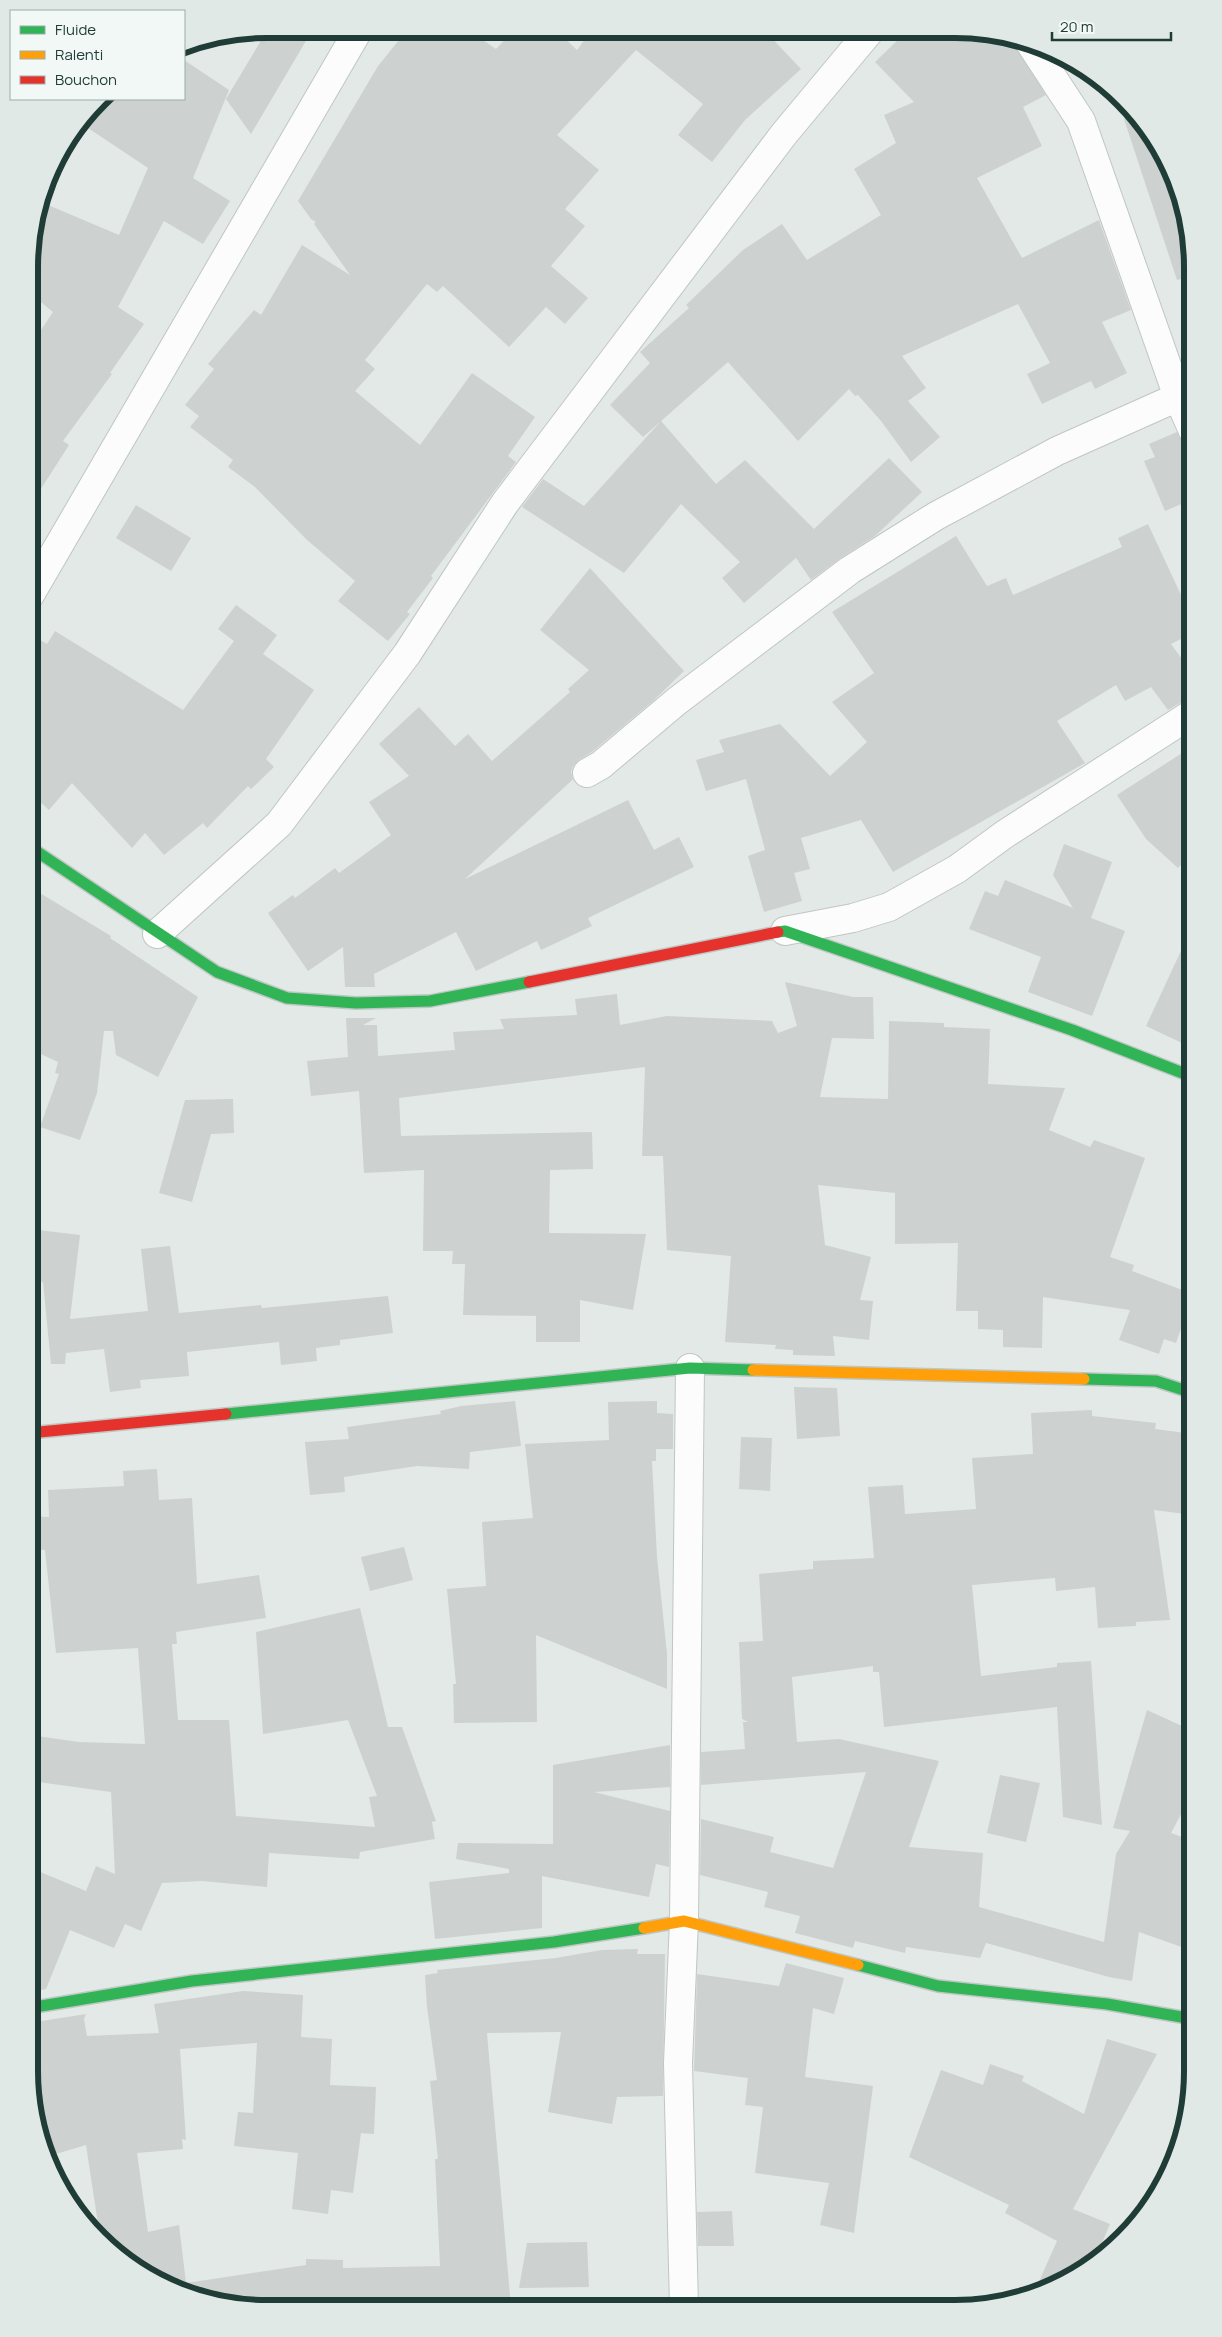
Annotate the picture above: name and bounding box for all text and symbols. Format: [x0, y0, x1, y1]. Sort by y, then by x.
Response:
legend [10, 10, 185, 100]
scale bar [1052, 10, 1171, 42]
text: 20 m [1060, 16, 1093, 37]
text: Fluide [55, 19, 96, 40]
text: Ralenti [55, 44, 103, 65]
text: Bouchon [55, 69, 117, 90]

